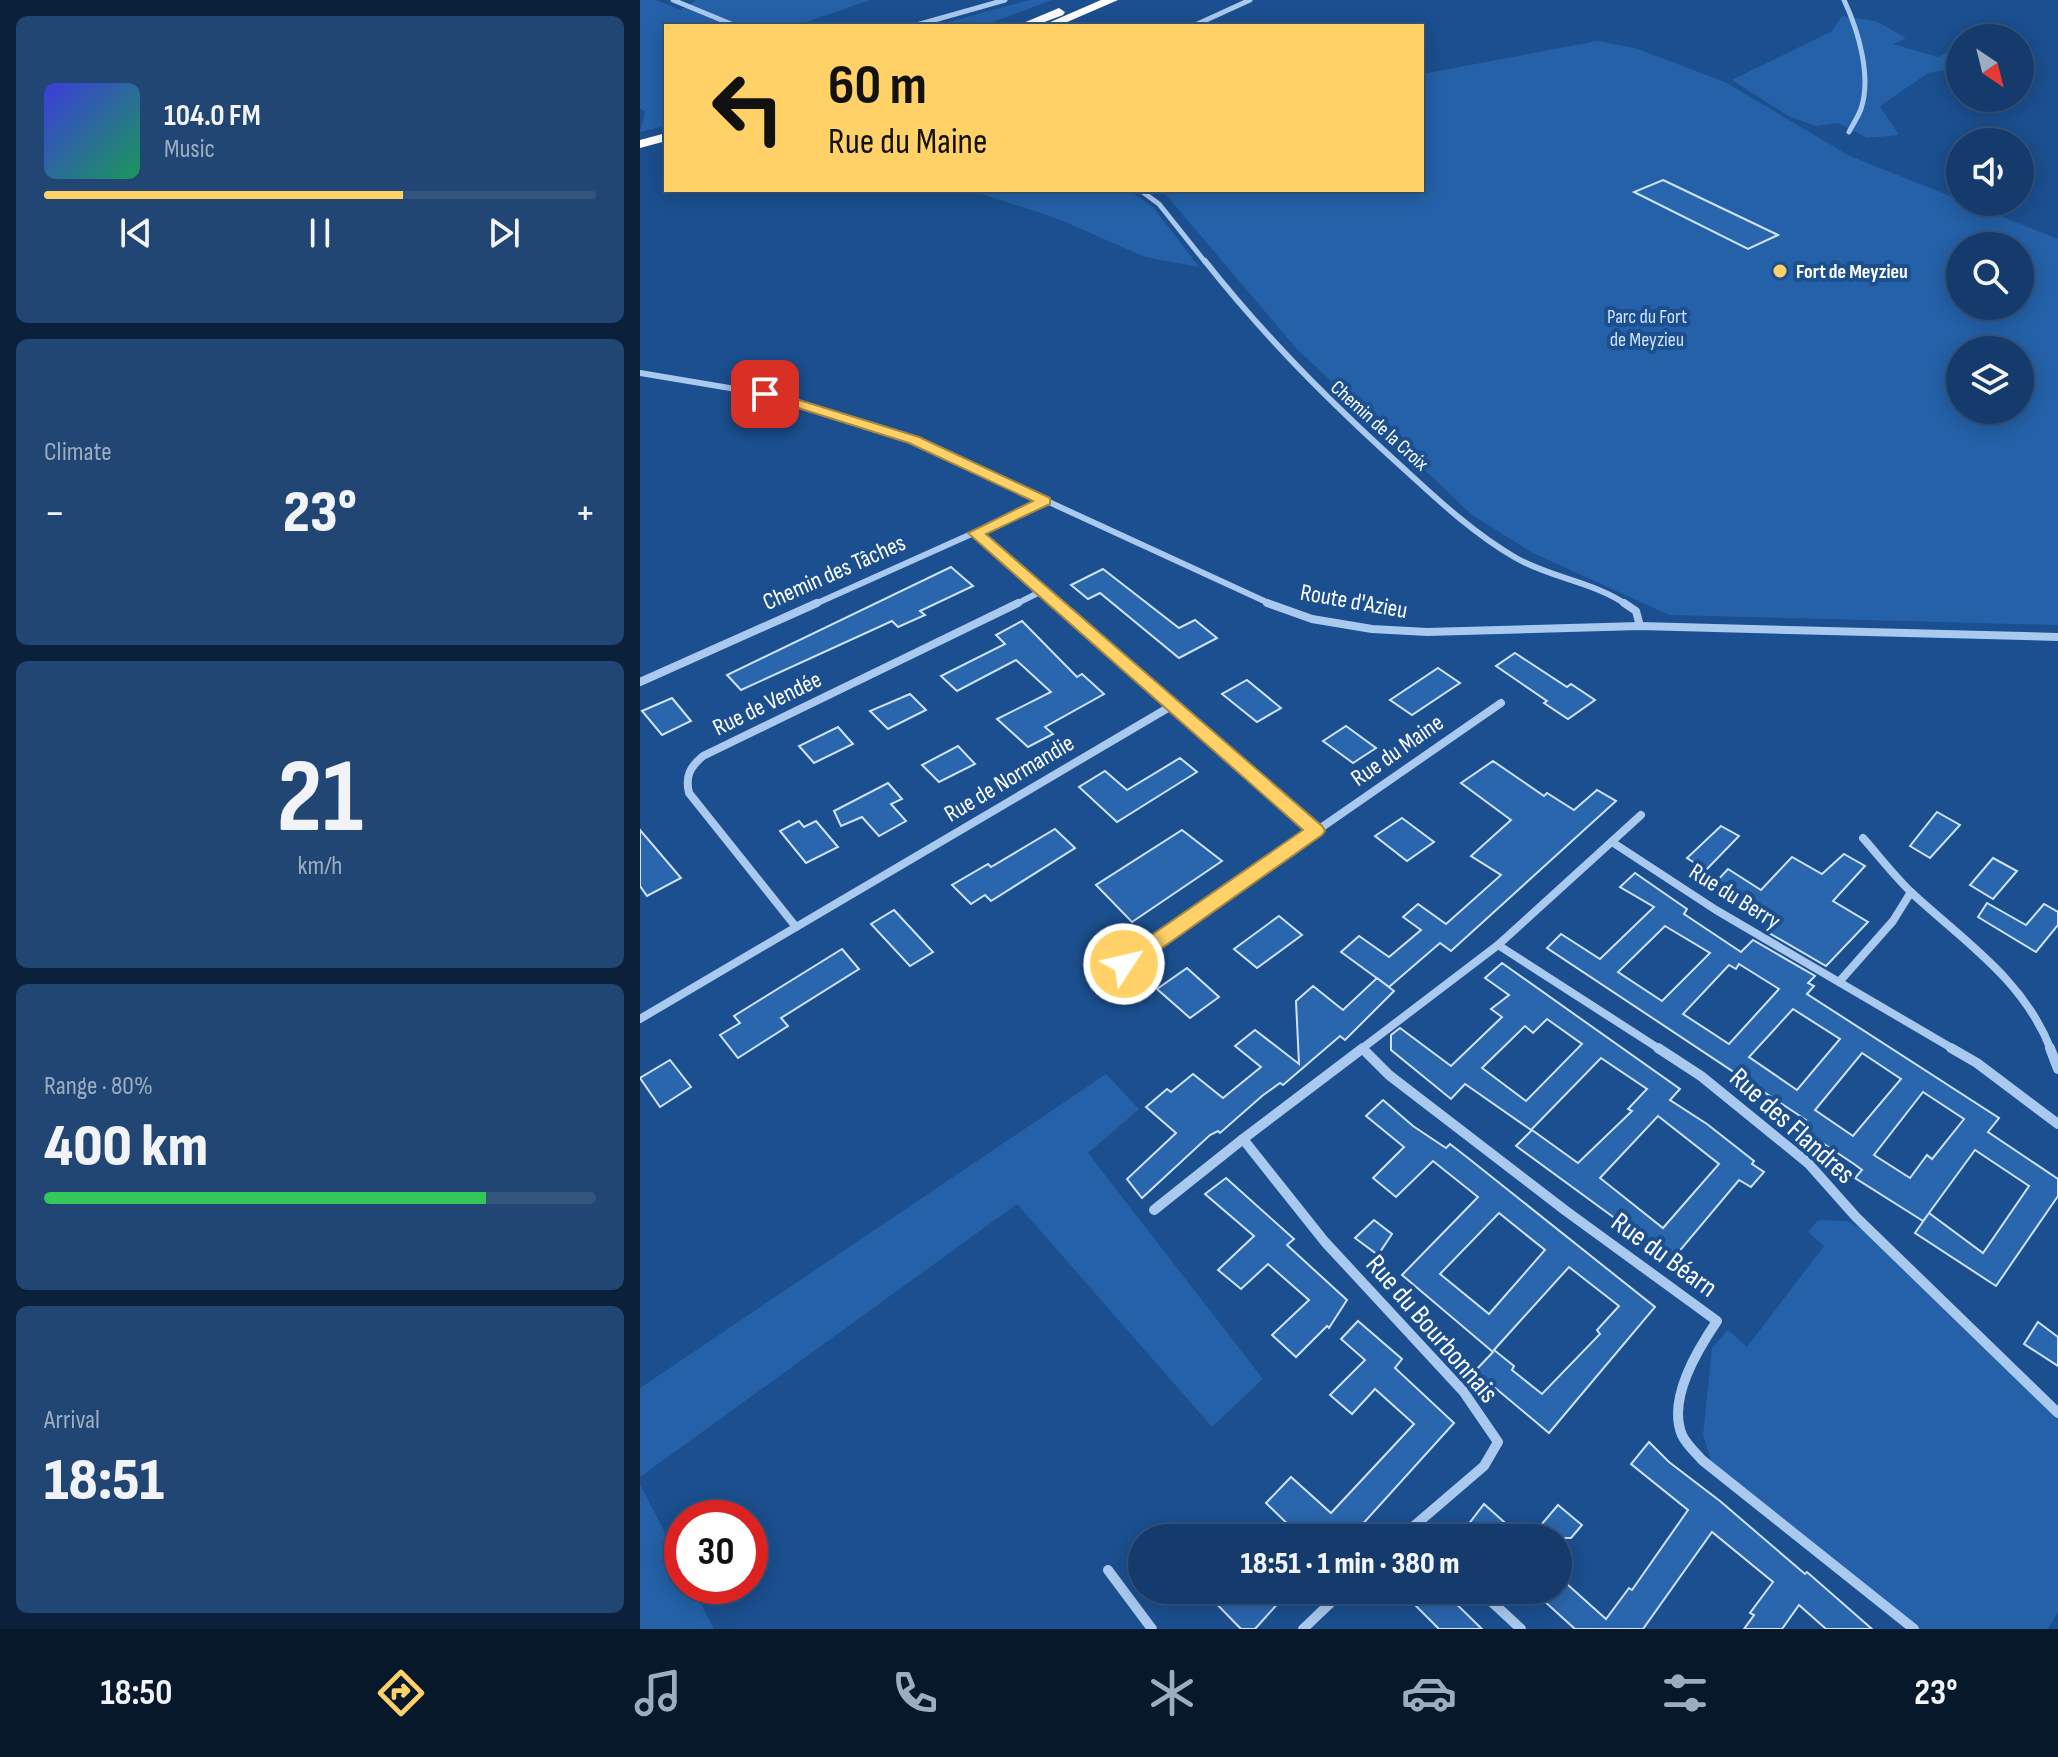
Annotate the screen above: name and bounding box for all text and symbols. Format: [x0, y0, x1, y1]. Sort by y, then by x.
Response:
north arrow [1946, 24, 2034, 112]
map controls [1946, 24, 2034, 424]
text: 60 m [828, 53, 927, 120]
icon: left [696, 56, 800, 160]
text: 104.0 FM [164, 98, 261, 134]
text: Rue du Maine [828, 121, 987, 164]
button: sound [1946, 128, 2034, 216]
text: Music [164, 134, 215, 165]
icon: previous [114, 211, 158, 255]
icon: pause [298, 211, 342, 255]
icon: next [482, 211, 526, 255]
button: search [1946, 232, 2034, 320]
place label: Fort de Meyzieu [1796, 260, 1908, 284]
marker: Fort de Meyzieu [1771, 262, 1789, 280]
park label: Parc du Fort de Meyzieu [1607, 305, 1687, 352]
button: layers [1946, 336, 2034, 424]
pin [731, 360, 799, 428]
icon: arrive [743, 372, 787, 416]
street label: Chemin de la Croix [1325, 376, 1434, 476]
text: Climate [44, 437, 112, 468]
text: 23° [283, 477, 357, 549]
text: − [44, 487, 66, 540]
text: + [574, 487, 596, 540]
street label: Chemin des Tâches [758, 528, 910, 617]
street label: Route d'Azieu [1298, 578, 1410, 625]
street label: Rue de Vendée [708, 665, 826, 742]
street label: Rue du Maine [1345, 708, 1449, 793]
street label: Rue de Normandie [939, 728, 1079, 829]
text: 21 [277, 736, 363, 861]
text: km/h [298, 851, 342, 882]
street label: Rue du Berry [1684, 857, 1786, 936]
position arrow [1082, 922, 1166, 1006]
street label: Rue des Flandres [1723, 1061, 1861, 1191]
text: Range · 80% [44, 1071, 153, 1102]
text: 400 km [44, 1111, 208, 1183]
street label: Rue du Béarn [1605, 1206, 1723, 1305]
street label: Rue du Bourbonnais [1359, 1248, 1505, 1410]
text: Arrival [44, 1405, 100, 1436]
text: 18:51 [44, 1445, 164, 1517]
speed limit sign: 30 [664, 1500, 768, 1604]
text: 18:51 · 1 min · 380 m [1241, 1546, 1459, 1582]
icon: directions [373, 1665, 429, 1721]
icon: music [630, 1665, 686, 1721]
icon: phone [887, 1665, 943, 1721]
icon: climate [1144, 1665, 1200, 1721]
icon: car [1401, 1665, 1457, 1721]
icon: filters [1657, 1665, 1713, 1721]
text: 18:50 [100, 1672, 172, 1715]
text: 23° [1914, 1672, 1958, 1715]

